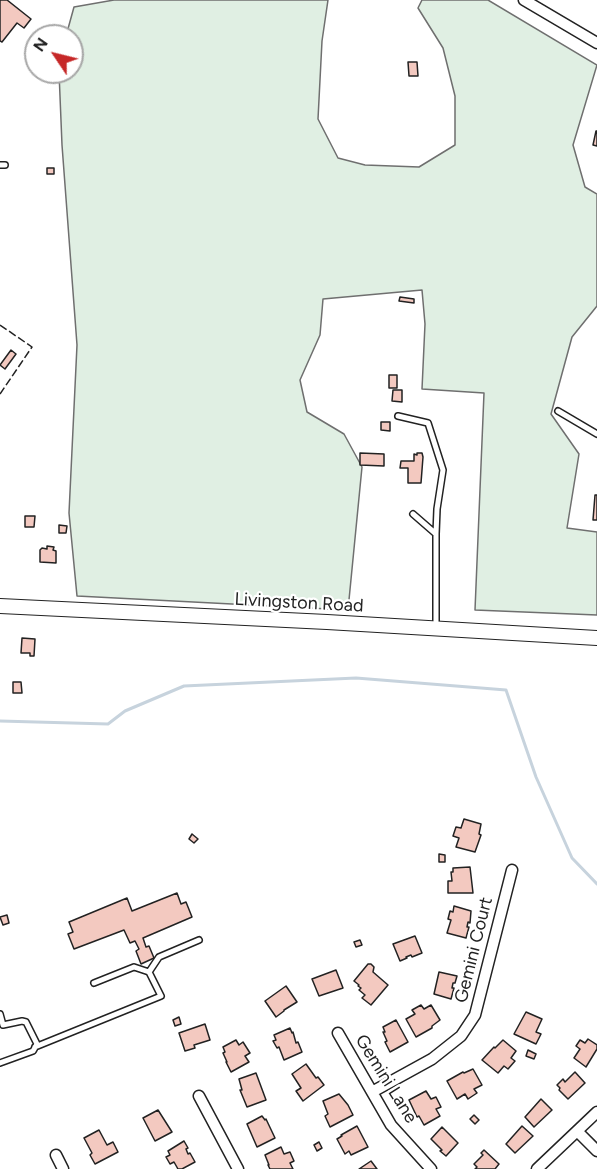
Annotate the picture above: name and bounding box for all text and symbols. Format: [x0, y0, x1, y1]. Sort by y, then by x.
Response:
north arrow [24, 24, 84, 84]
text: N [29, 34, 52, 55]
street label: Livingston Road [234, 589, 364, 617]
street label: Gemini Court [450, 895, 498, 1005]
street label: Gemini Lane [350, 1031, 422, 1127]

